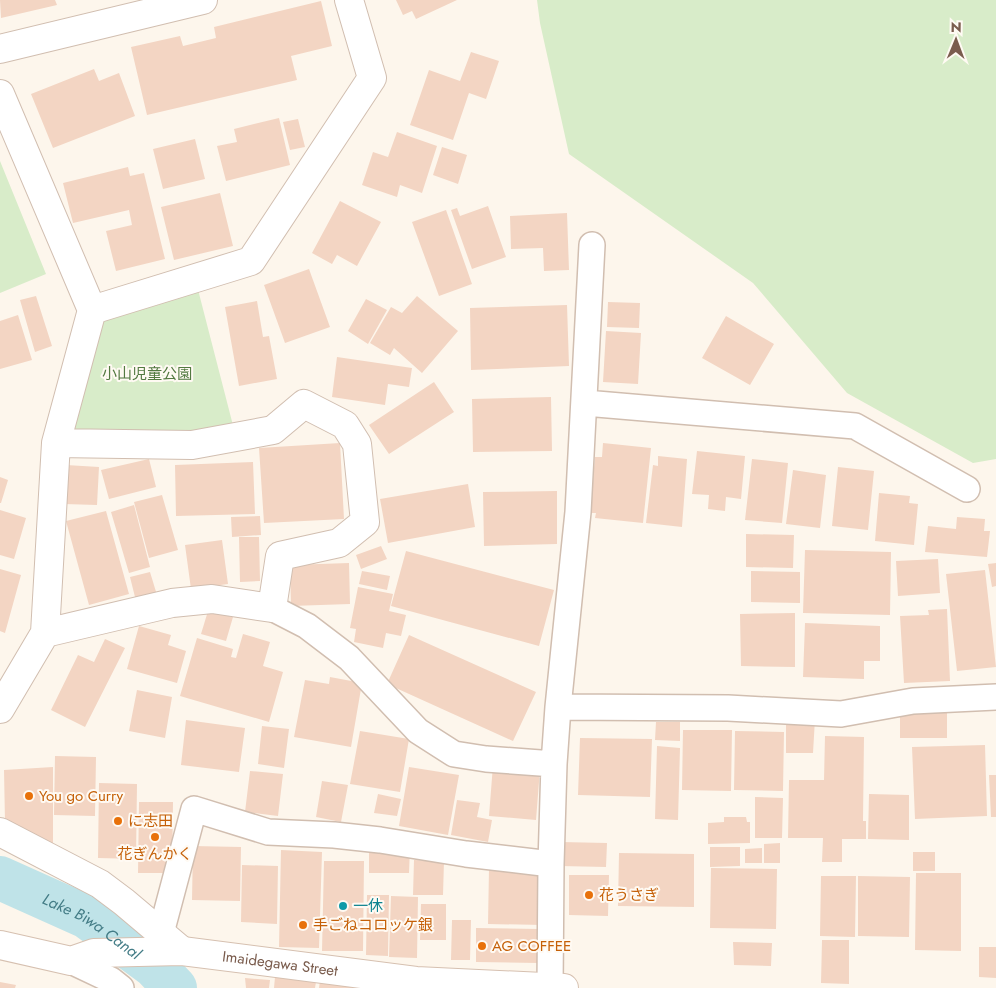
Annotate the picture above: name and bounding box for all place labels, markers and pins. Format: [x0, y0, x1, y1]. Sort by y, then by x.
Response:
place label: You go Curry [39, 785, 124, 807]
marker: You go Curry [23, 790, 35, 802]
place label: に志田 [128, 810, 173, 832]
marker: に志田 [112, 815, 124, 827]
marker: 花ぎんかく [149, 831, 161, 843]
place label: 花ぎんかく [117, 843, 193, 865]
place label: 花うさぎ [599, 884, 659, 906]
marker: 花うさぎ [583, 889, 595, 901]
place label: 一休 [353, 895, 383, 917]
marker: 一休 [337, 900, 349, 912]
place label: 手ごねコロッケ銀 [313, 914, 433, 936]
marker: 手ごねコロッケ銀 [297, 919, 309, 931]
place label: AG COFFEE [492, 935, 571, 957]
marker: AG COFFEE [476, 940, 488, 952]

